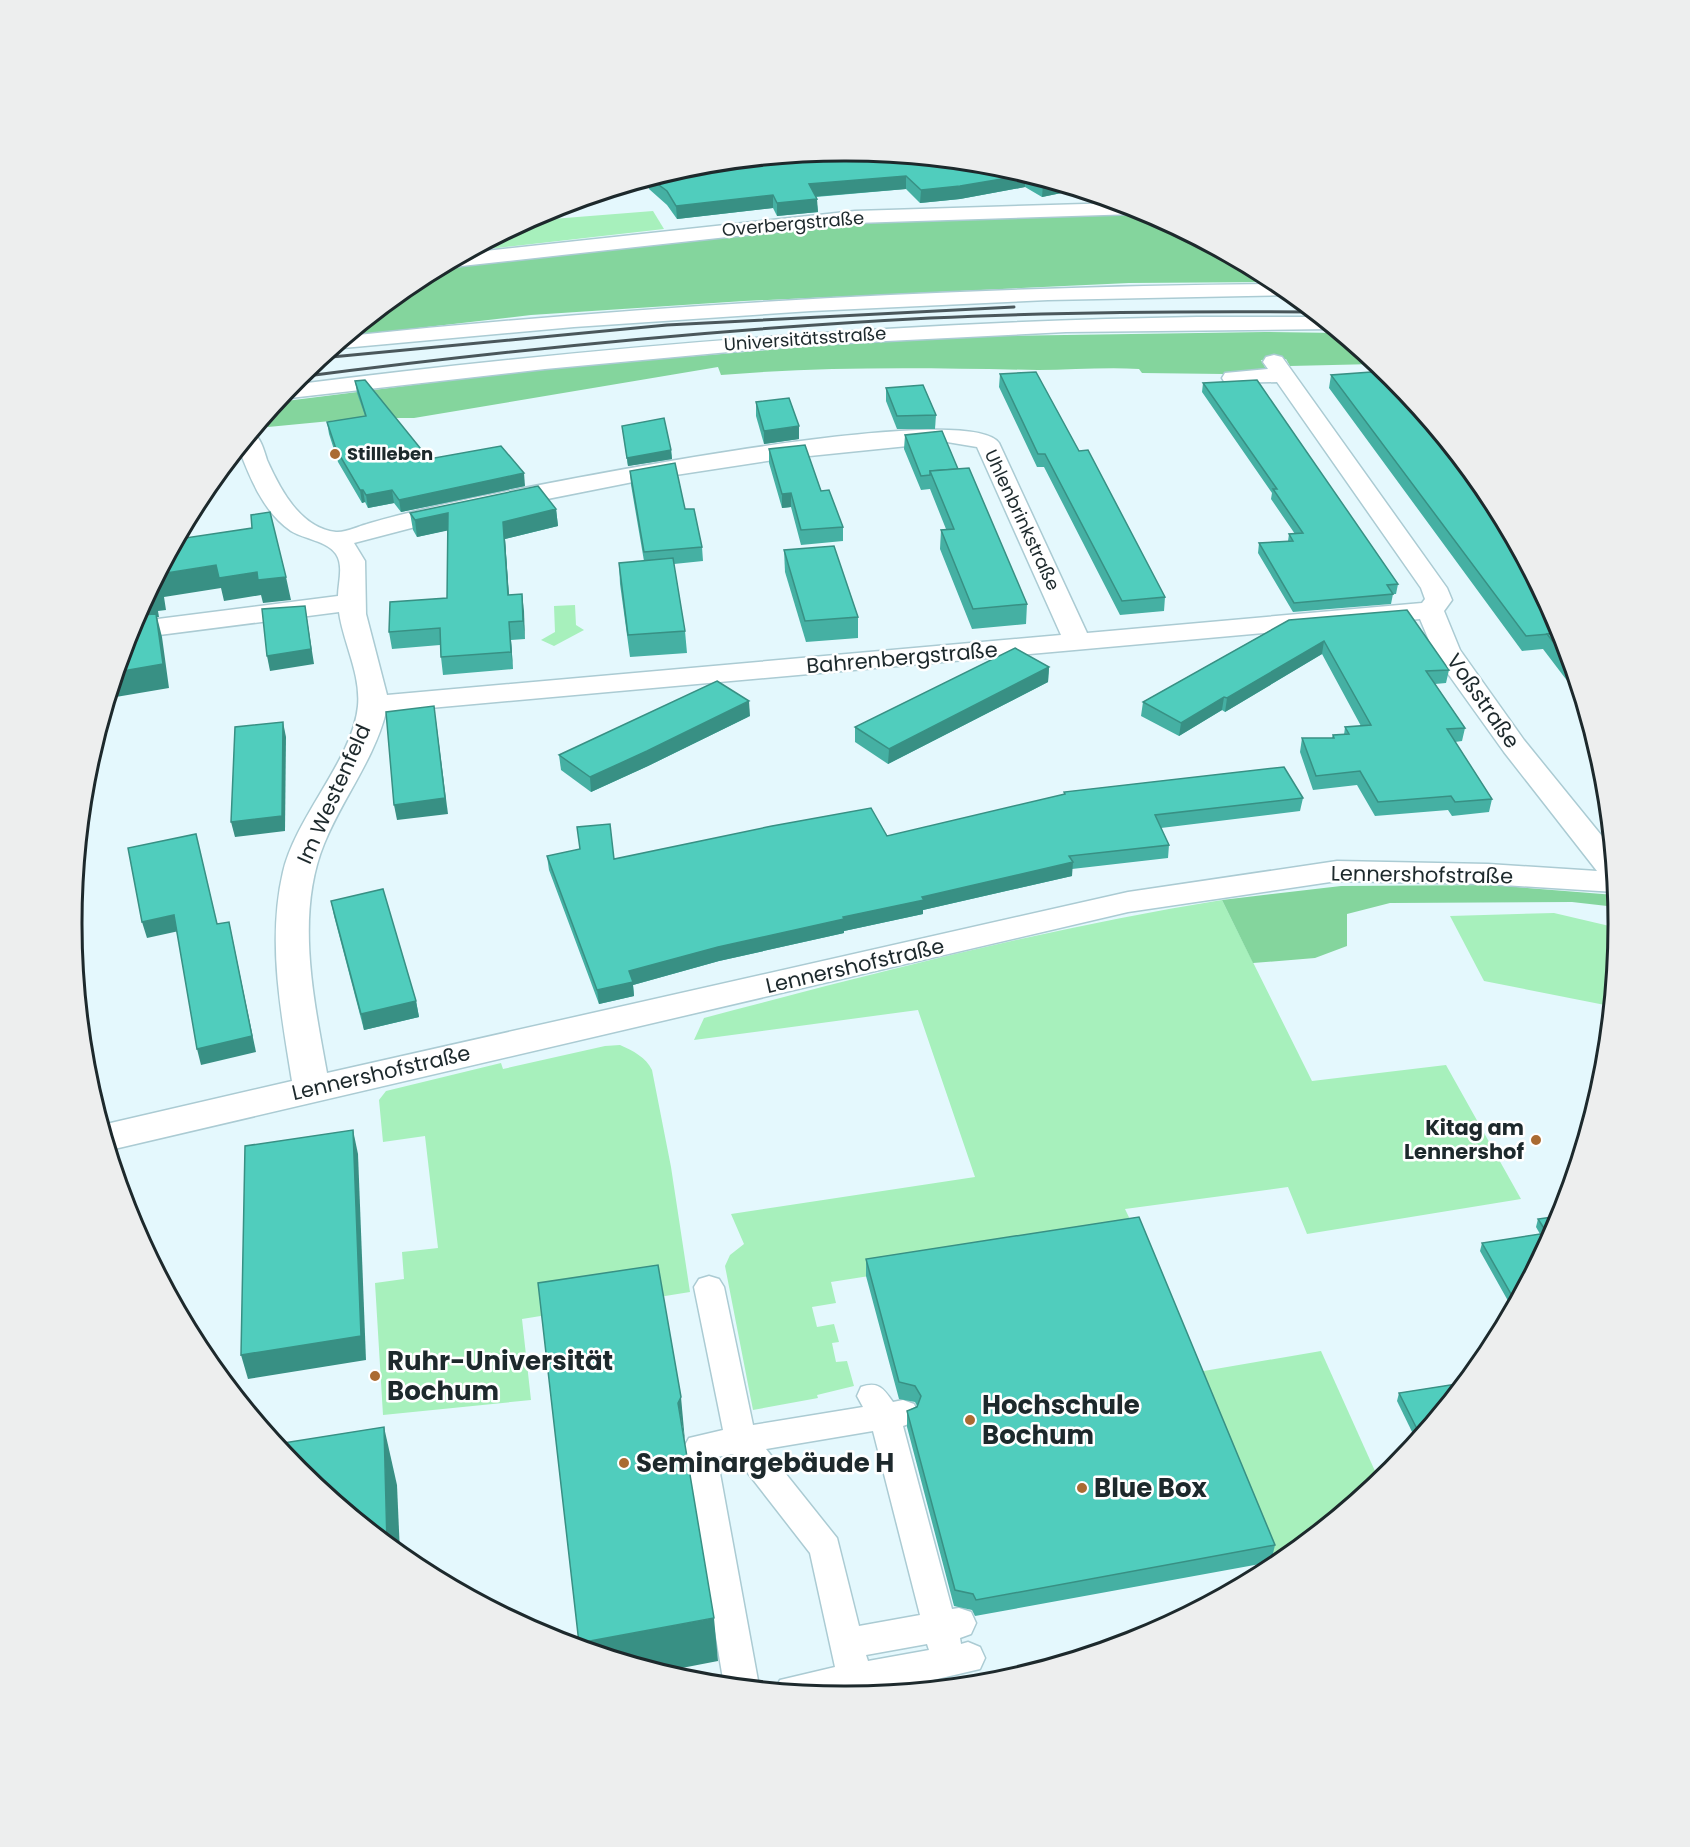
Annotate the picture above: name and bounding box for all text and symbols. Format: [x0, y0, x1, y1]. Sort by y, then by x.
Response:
street label: Overbergstraße [721, 205, 865, 242]
street label: Universitätsstraße [723, 320, 887, 357]
place label: Stillleben [347, 441, 433, 466]
street label: Uhlenbrinkstraße [979, 445, 1066, 594]
marker: Stillleben [328, 447, 342, 461]
street label: Bahrenbergstraße [805, 635, 999, 680]
street label: Voßstraße [1440, 647, 1527, 754]
street label: Im Westenfeld [290, 719, 377, 868]
street label: Lennershofstraße [1331, 858, 1514, 891]
street label: Lennershofstraße [763, 931, 947, 1000]
street label: Lennershofstraße [289, 1038, 473, 1107]
place label: Kitag am Lennershof [1404, 1113, 1524, 1166]
marker: Kitag am Lennershof [1529, 1133, 1543, 1147]
place label: Ruhr-Universität Bochum [387, 1343, 613, 1409]
marker: Ruhr-Universität Bochum [368, 1369, 382, 1383]
place label: Hochschule Bochum [982, 1387, 1140, 1453]
marker: Hochschule Bochum [963, 1413, 977, 1427]
place label: Seminargebäude H [636, 1445, 894, 1481]
marker: Seminargebäude H [617, 1456, 631, 1470]
place label: Blue Box [1094, 1470, 1208, 1506]
marker: Blue Box [1075, 1481, 1089, 1495]

